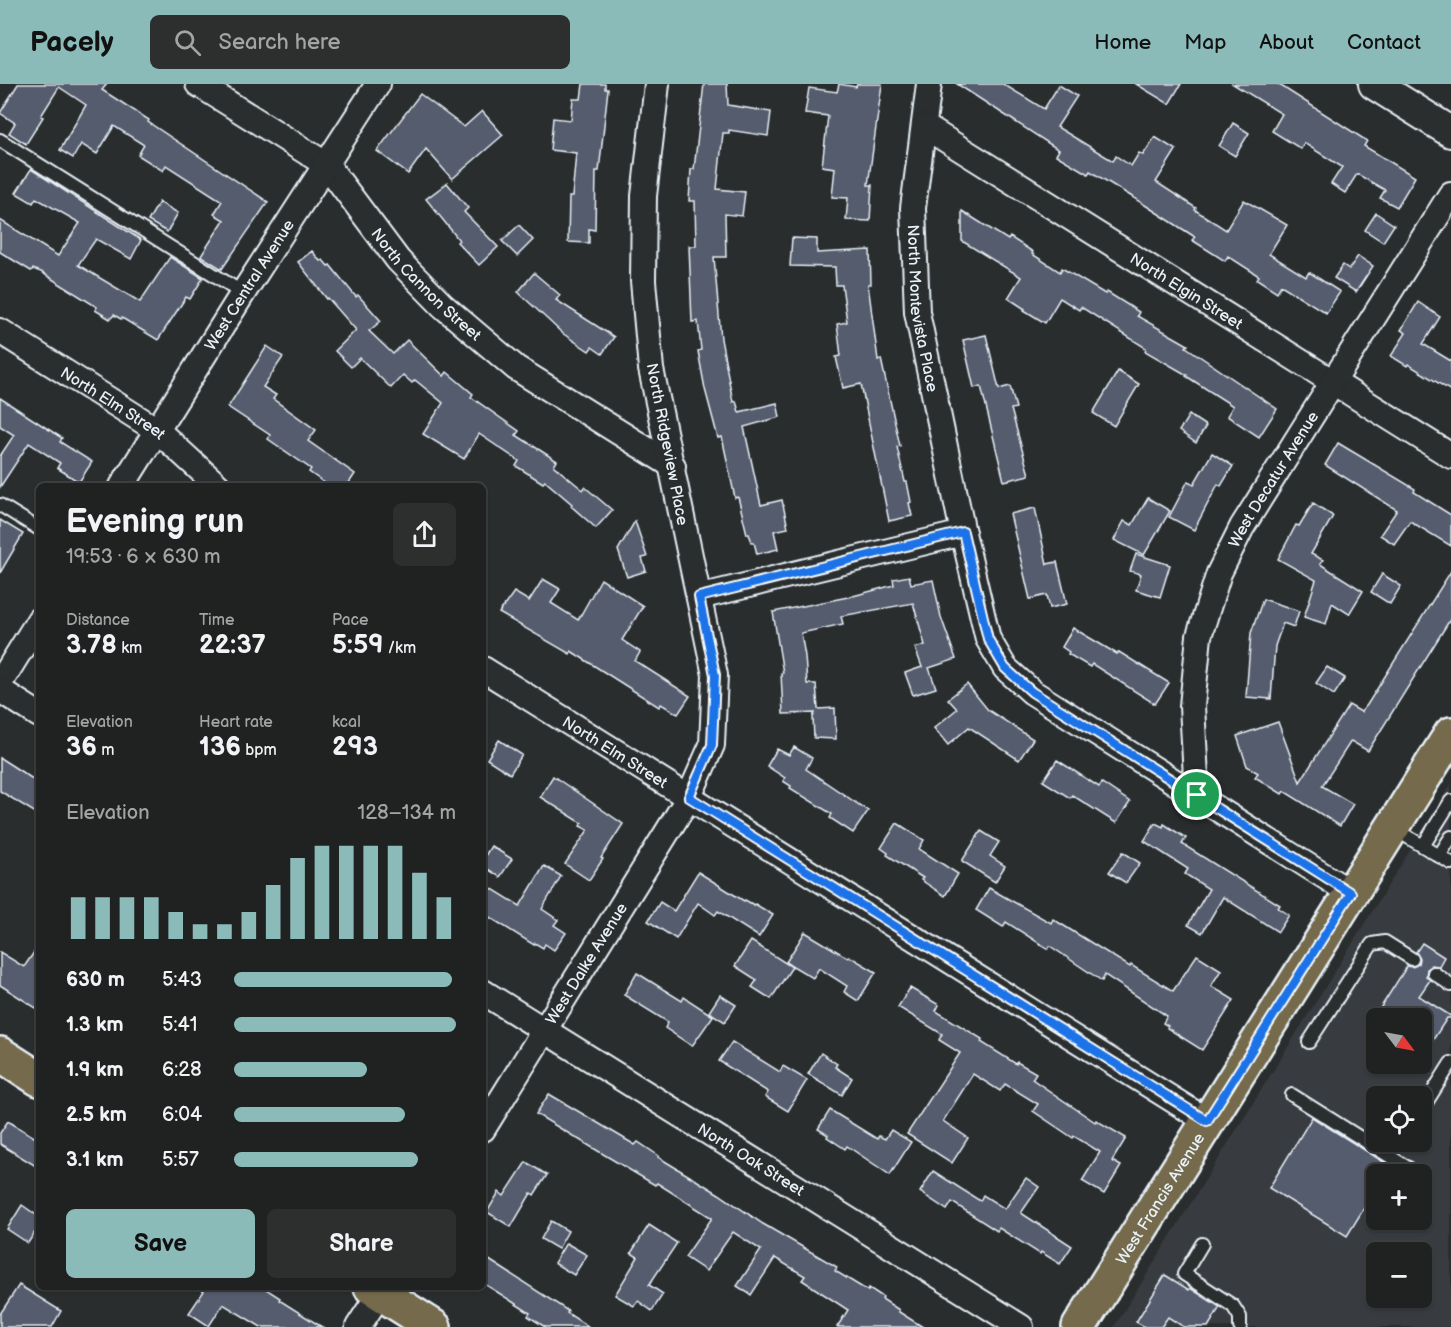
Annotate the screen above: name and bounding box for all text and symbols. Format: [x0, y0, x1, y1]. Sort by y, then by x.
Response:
search box [150, 15, 570, 69]
text: Pacely [30, 26, 114, 59]
icon: search [171, 26, 204, 59]
text: Search here [219, 29, 341, 56]
text: Home [1094, 30, 1151, 55]
text: Map [1184, 30, 1226, 55]
text: About [1259, 30, 1314, 55]
text: Contact [1347, 30, 1421, 55]
street label: West Central Avenue [201, 216, 299, 354]
street label: North Montevista Place [903, 224, 942, 394]
street label: North Cannon Street [367, 225, 485, 345]
street label: North Elgin Street [1126, 249, 1246, 334]
street label: North Ridgeview Place [641, 362, 692, 527]
street label: North Elm Street [56, 364, 169, 444]
street label: West Decatur Avenue [1225, 408, 1323, 551]
text: Evening run [66, 502, 244, 542]
button: share [393, 503, 456, 566]
text: 19:53 · 6 × 630 m [66, 545, 221, 569]
text: Distance [66, 611, 130, 630]
text: Time [199, 611, 234, 630]
text: Pace [332, 611, 368, 630]
text: 3.78 [66, 630, 117, 661]
text: 22:37 [199, 630, 266, 661]
text: 5:59 [332, 630, 383, 661]
text: km [117, 639, 142, 658]
text: /km [383, 639, 416, 658]
text: Elevation [66, 713, 133, 732]
text: Heart rate [199, 713, 273, 732]
text: kcal [332, 713, 361, 732]
street label: North Elm Street [558, 713, 671, 793]
text: 36 [66, 732, 97, 763]
text: 136 [199, 732, 241, 763]
text: 293 [332, 732, 378, 763]
text: m [97, 741, 115, 760]
text: bpm [241, 741, 277, 760]
pin [1171, 769, 1222, 820]
icon: arrive [1180, 778, 1213, 811]
text: Elevation [66, 801, 149, 825]
text: 128–134 m [357, 801, 456, 825]
street label: West Dalke Avenue [542, 899, 632, 1028]
text: 630 m [66, 968, 125, 992]
text: 5:43 [162, 968, 202, 992]
north arrow [1366, 1008, 1432, 1074]
map controls [1366, 1008, 1432, 1308]
text: 1.3 km [66, 1013, 123, 1037]
text: 5:41 [162, 1013, 197, 1037]
text: 1.9 km [66, 1058, 123, 1082]
text: 6:28 [162, 1058, 202, 1082]
button: locate [1366, 1086, 1432, 1152]
text: 2.5 km [66, 1103, 127, 1127]
text: 6:04 [162, 1103, 202, 1127]
street label: North Oak Street [694, 1120, 807, 1201]
street label: West Francis Avenue [1113, 1129, 1210, 1268]
text: 3.1 km [66, 1148, 123, 1172]
text: 5:57 [162, 1148, 199, 1172]
button: + [1366, 1164, 1432, 1230]
button: Save [66, 1209, 255, 1278]
button: Share [267, 1209, 456, 1278]
button: − [1366, 1242, 1432, 1308]

